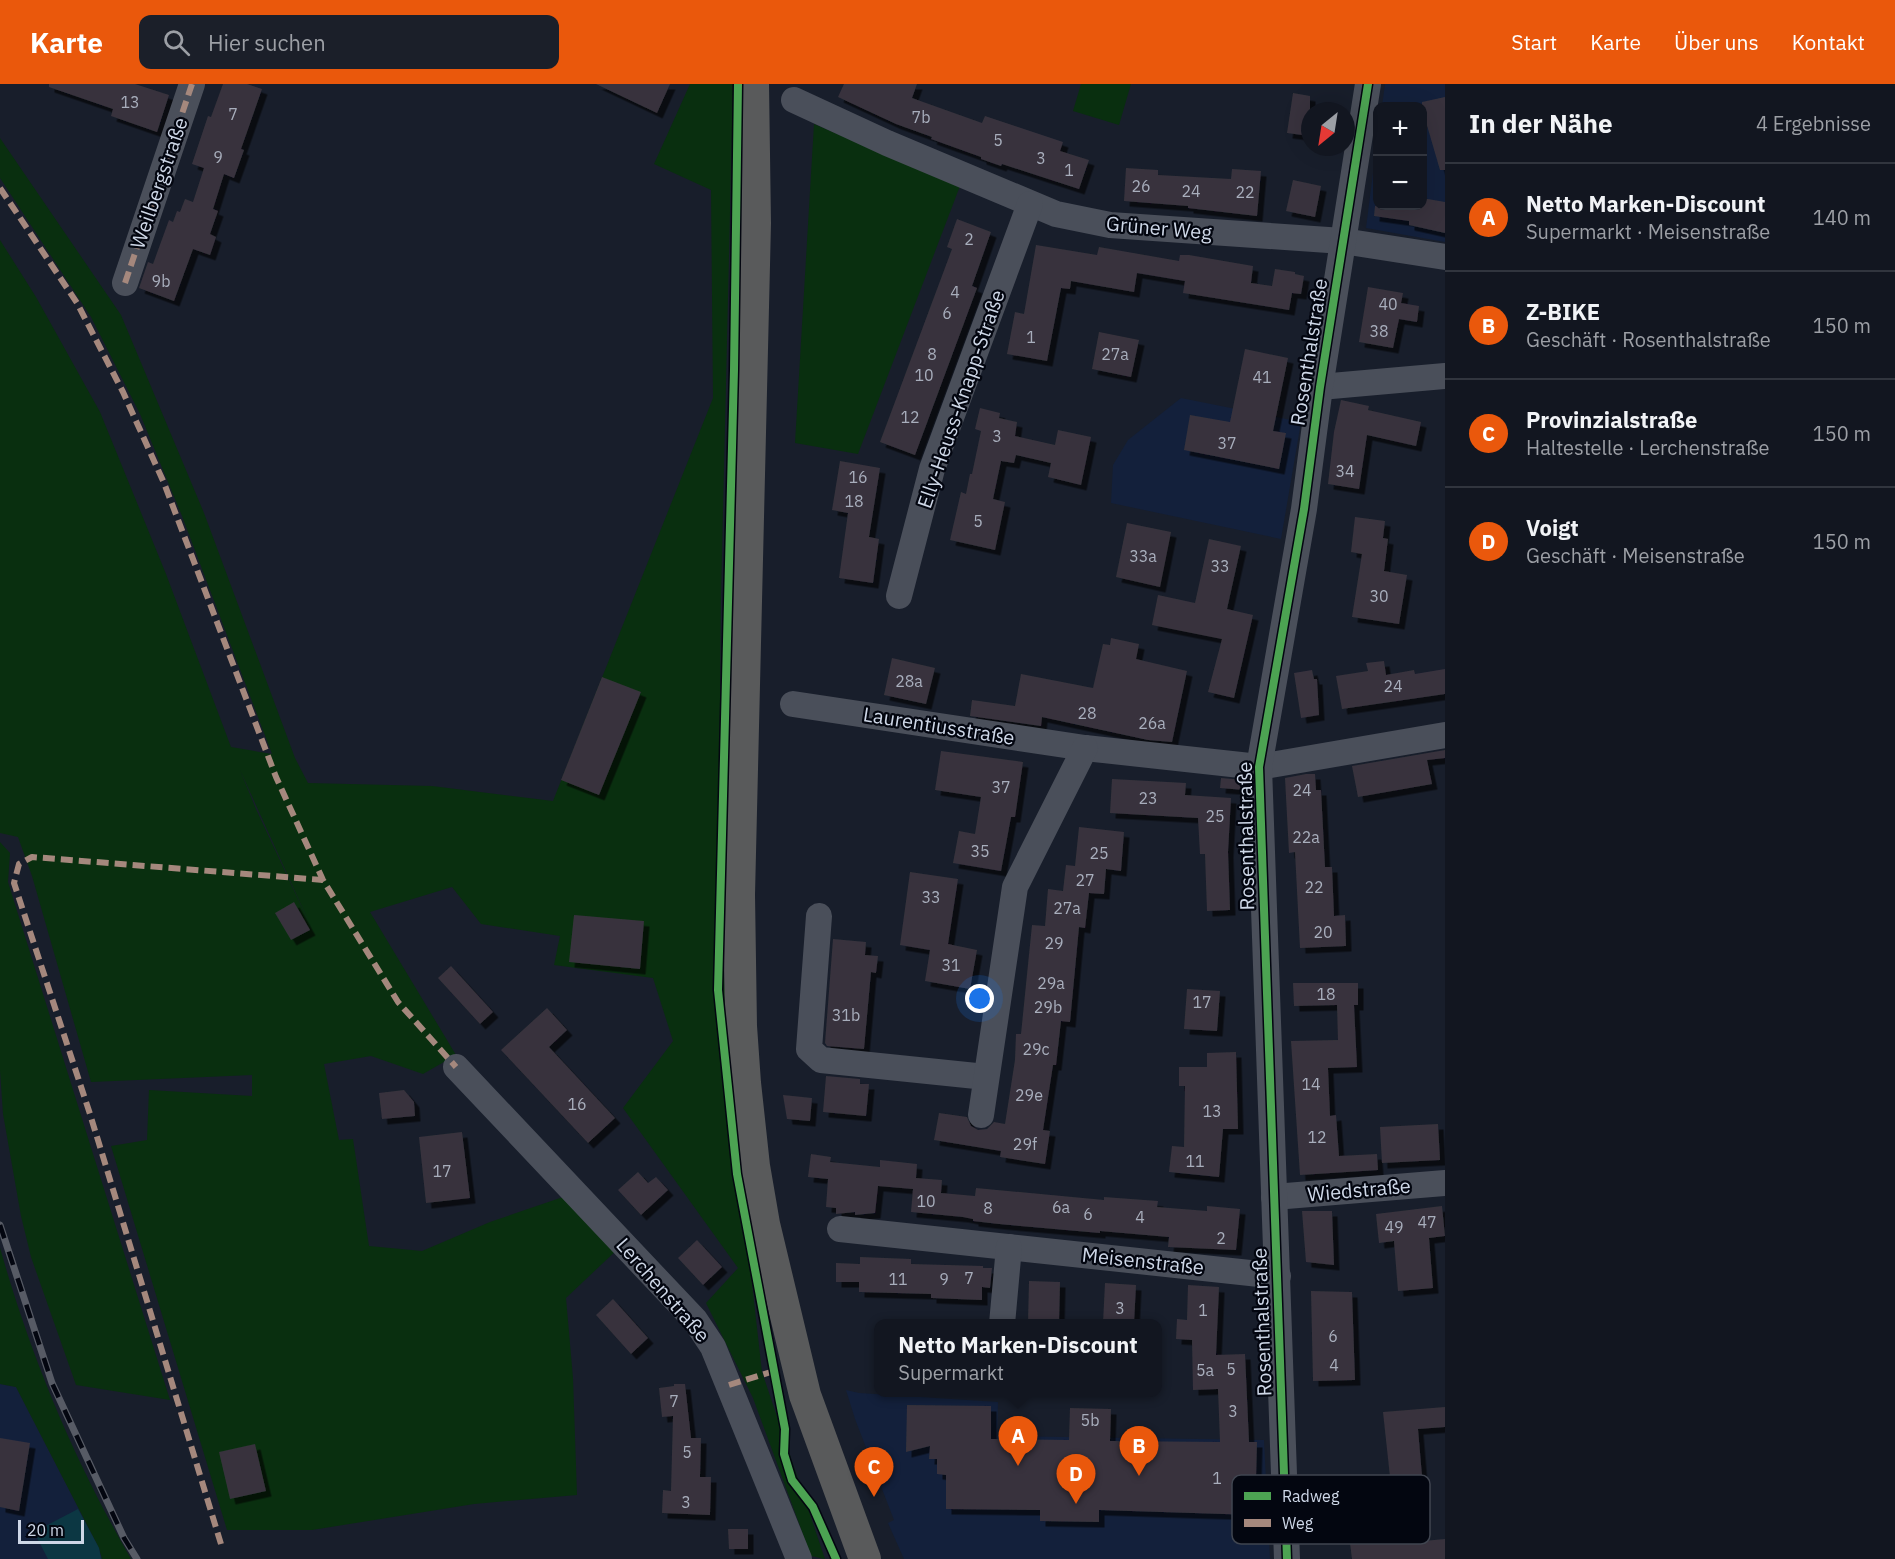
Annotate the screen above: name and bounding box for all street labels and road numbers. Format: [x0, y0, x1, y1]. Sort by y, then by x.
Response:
street label: Weilbergstraße [123, 114, 194, 252]
street label: Grüner Weg [1105, 209, 1213, 246]
street label: Rosenthalstraße [1284, 276, 1333, 427]
street label: Elly-Heuss-Knapp-Straße [910, 286, 1011, 512]
street label: Laurentiusstraße [861, 700, 1017, 751]
street label: Rosenthalstraße [1231, 761, 1260, 911]
street label: Wiedstraße [1306, 1172, 1412, 1207]
street label: Lerchenstraße [610, 1232, 716, 1348]
street label: Meisenstraße [1081, 1241, 1205, 1280]
street label: Rosenthalstraße [1245, 1247, 1278, 1397]

